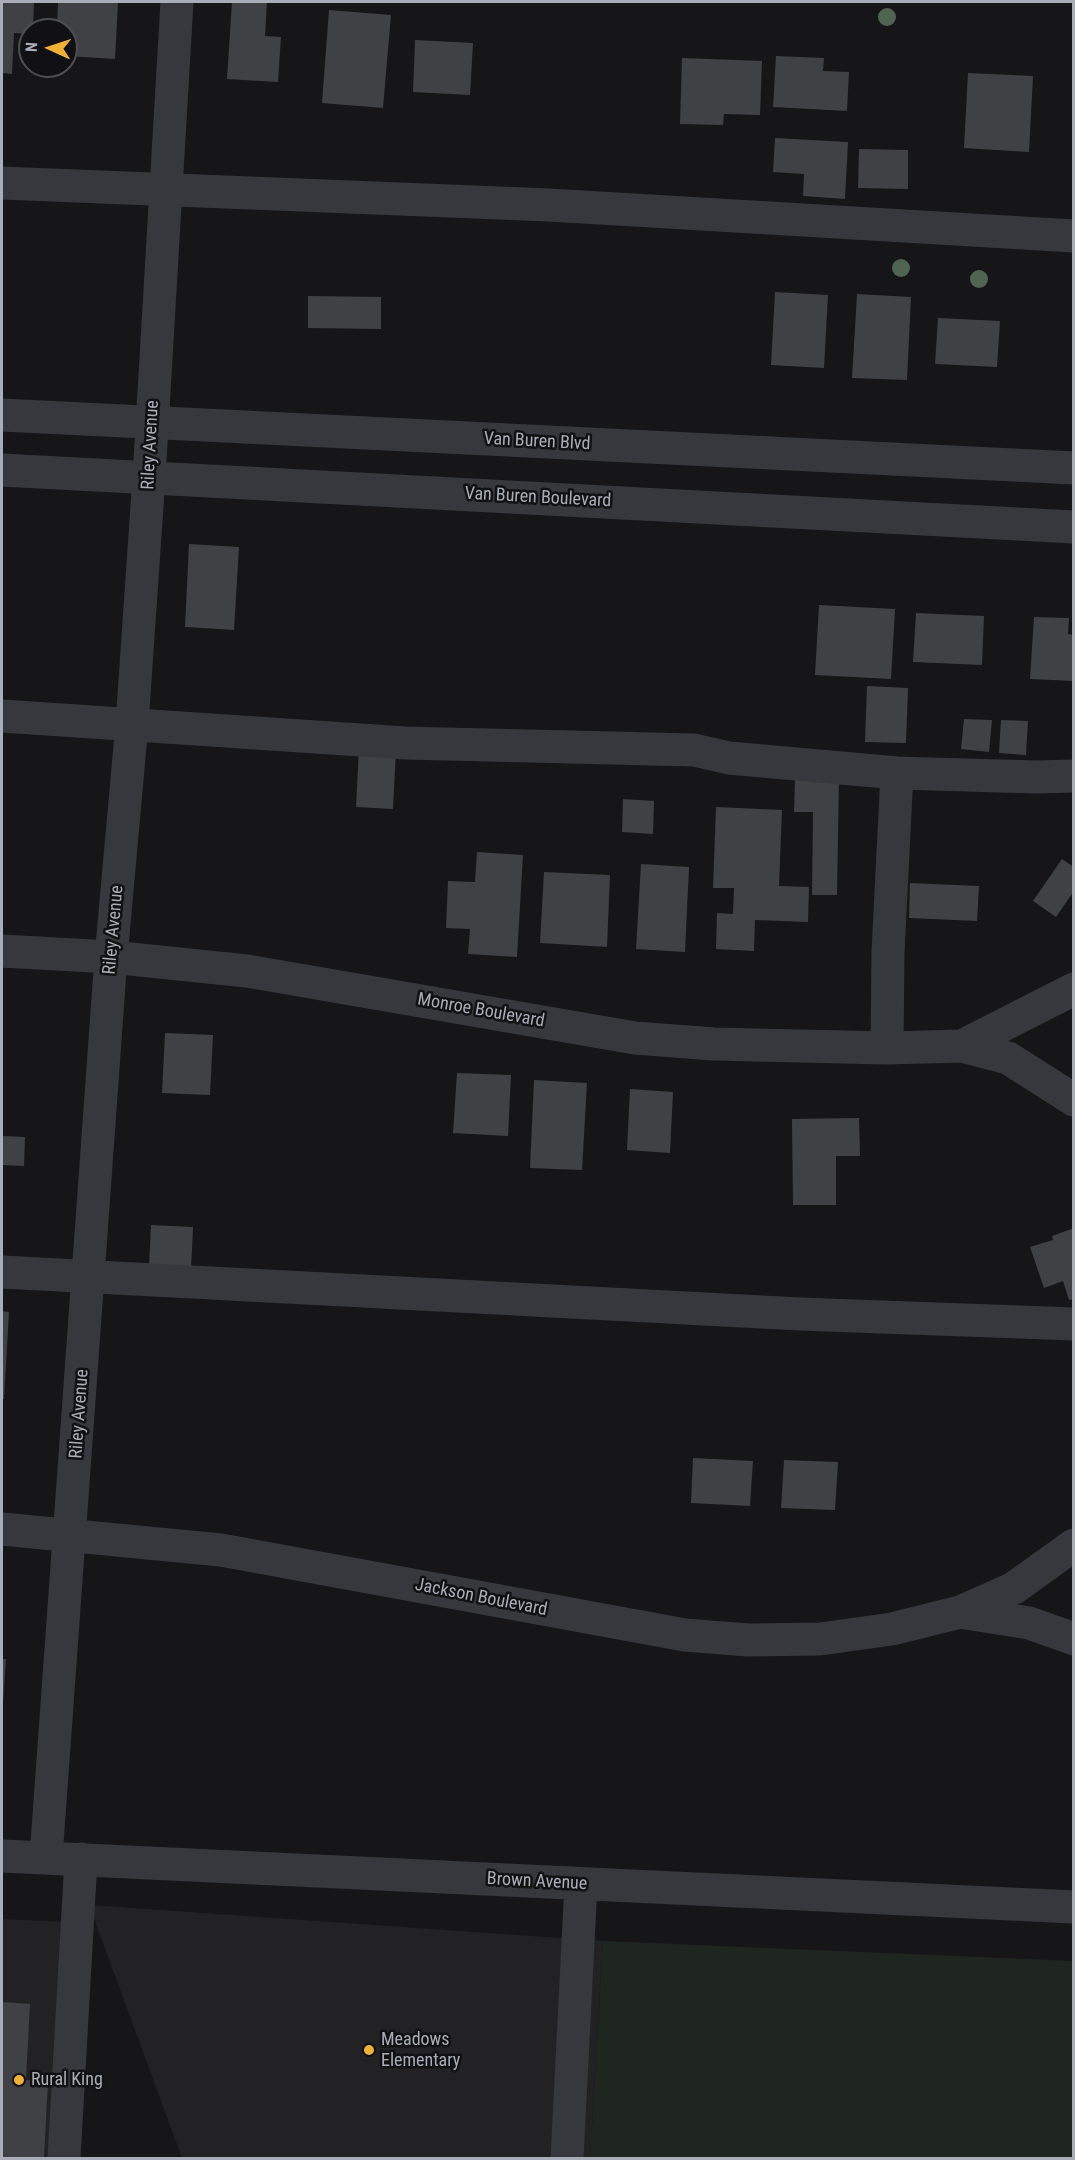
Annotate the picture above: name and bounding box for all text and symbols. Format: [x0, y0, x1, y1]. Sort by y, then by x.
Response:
north arrow [18, 18, 78, 78]
text: N [22, 42, 41, 53]
street label: Riley Avenue [138, 400, 164, 490]
street label: Van Buren Blvd [483, 428, 591, 456]
street label: Van Buren Boulevard [464, 483, 612, 513]
street label: Riley Avenue [99, 884, 129, 976]
street label: Monroe Boulevard [416, 989, 546, 1033]
street label: Riley Avenue [66, 1369, 94, 1459]
street label: Jackson Boulevard [413, 1575, 549, 1621]
street label: Brown Avenue [486, 1869, 588, 1895]
place label: Meadows Elementary [381, 2029, 460, 2072]
marker: Meadows Elementary [362, 2043, 376, 2057]
place label: Rural King [31, 2069, 103, 2091]
marker: Rural King [12, 2073, 26, 2087]

